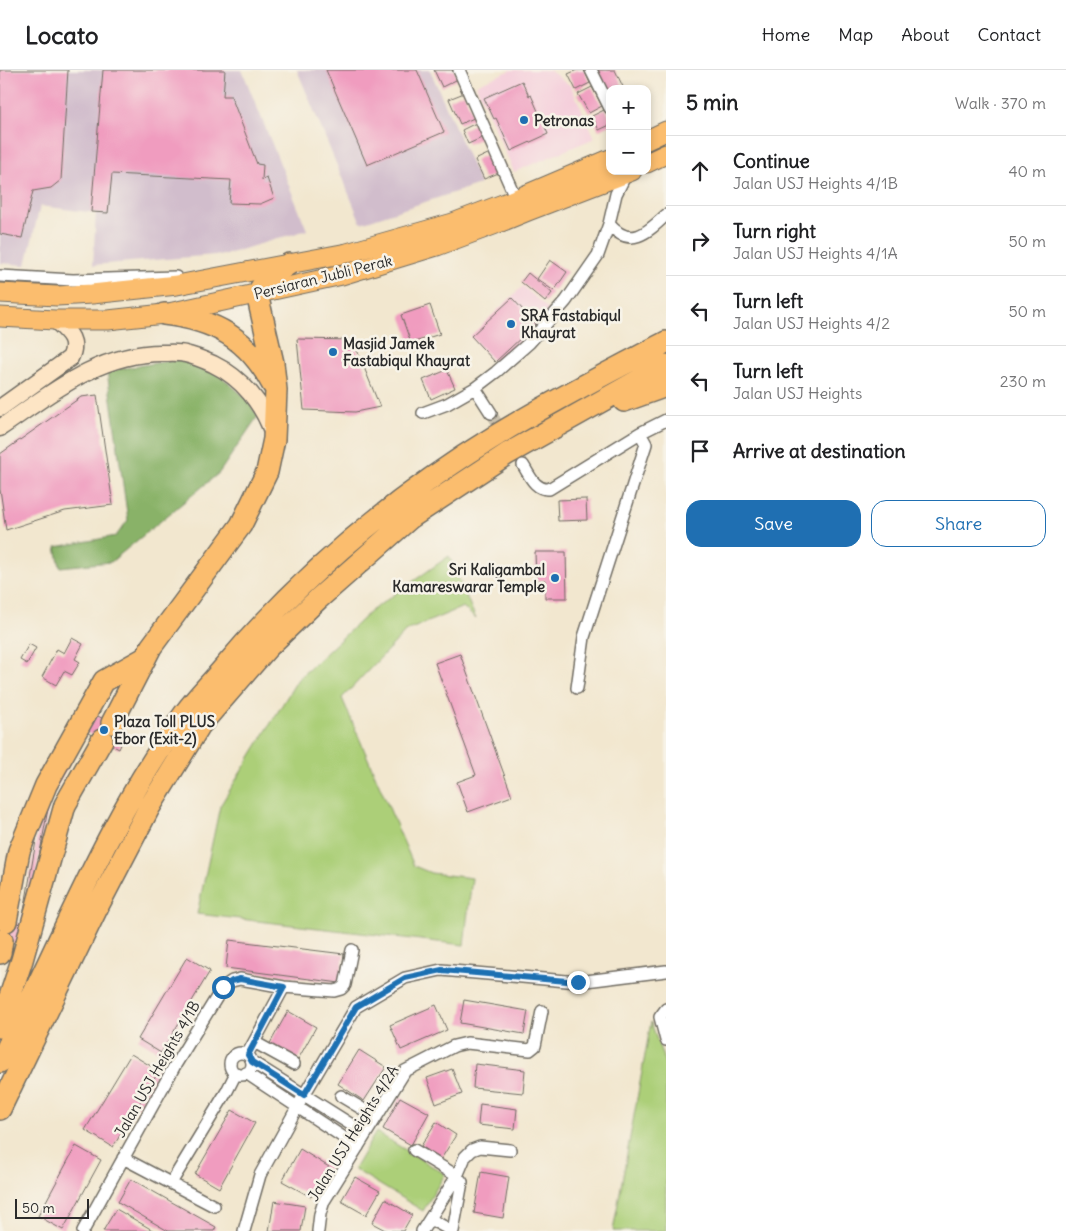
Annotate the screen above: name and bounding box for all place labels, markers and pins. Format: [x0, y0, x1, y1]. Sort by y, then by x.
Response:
place label: Petronas [534, 111, 594, 130]
marker: Petronas [518, 114, 530, 126]
place label: SRA Fastabiqul Khayrat [521, 306, 621, 343]
marker: SRA Fastabiqul Khayrat [505, 318, 517, 330]
place label: Masjid Jamek Fastabiqul Khayrat [343, 334, 471, 371]
marker: Masjid Jamek Fastabiqul Khayrat [327, 346, 339, 358]
place label: Sri Kaligambal Kamareswarar Temple [392, 560, 545, 597]
marker: Sri Kaligambal Kamareswarar Temple [549, 572, 561, 584]
place label: Plaza Toll PLUS Ebor (Exit-2) [114, 712, 215, 749]
marker: Plaza Toll PLUS Ebor (Exit-2) [98, 724, 110, 736]

